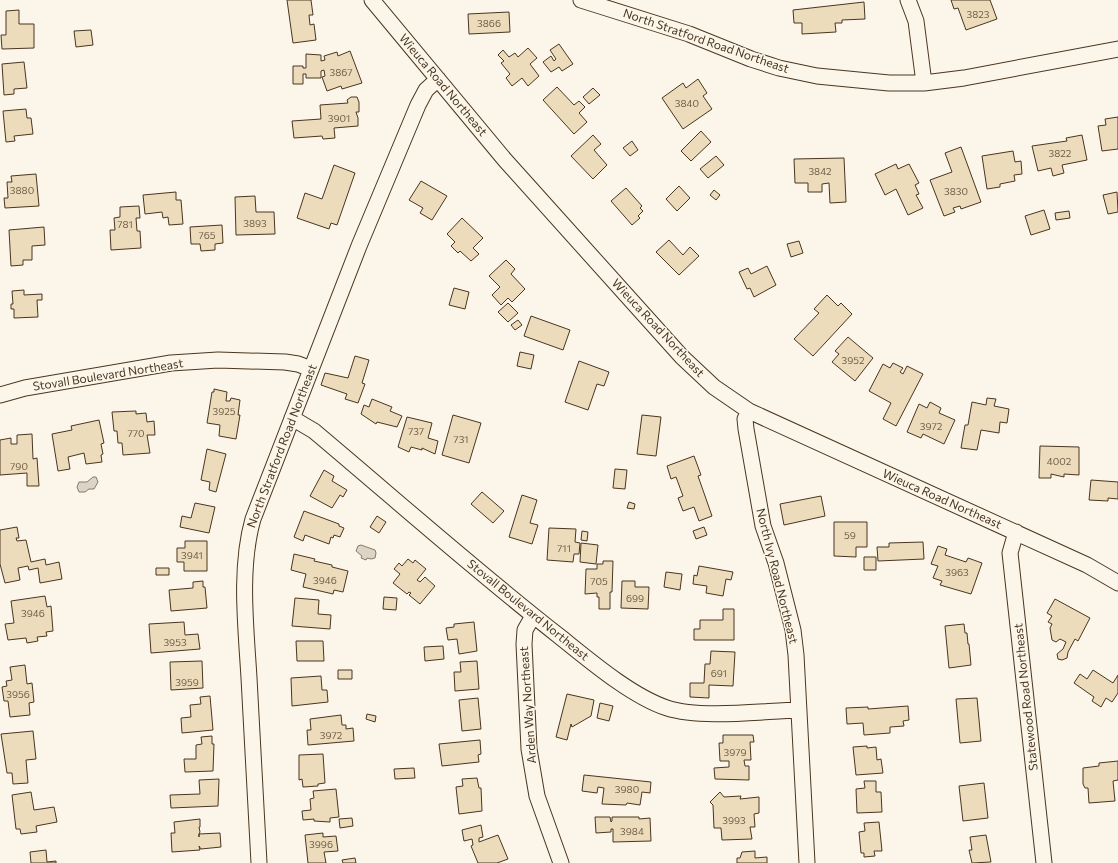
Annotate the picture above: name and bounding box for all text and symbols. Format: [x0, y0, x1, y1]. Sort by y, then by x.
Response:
street label: North Stratford Road Northeast [622, 5, 791, 75]
house number: 3823 [967, 8, 990, 20]
house number: 3866 [477, 17, 501, 29]
street label: Wieuca Road Northeast [397, 30, 491, 138]
house number: 3867 [329, 66, 353, 78]
house number: 3840 [675, 97, 699, 109]
house number: 3901 [328, 112, 350, 124]
house number: 3822 [1049, 147, 1072, 159]
house number: 3842 [808, 165, 832, 177]
house number: 3880 [10, 184, 34, 196]
house number: 3830 [944, 185, 968, 197]
house number: 3893 [243, 217, 267, 229]
house number: 781 [117, 218, 133, 230]
house number: 765 [198, 229, 216, 241]
street label: Wieuca Road Northeast [610, 275, 708, 379]
house number: 3952 [841, 354, 865, 366]
street label: Stovall Boulevard Northeast [32, 355, 184, 393]
street label: North Stratford Road Northeast [243, 362, 319, 530]
house number: 3925 [212, 405, 236, 417]
house number: 3972 [920, 420, 943, 432]
house number: 737 [408, 425, 424, 437]
house number: 770 [127, 427, 145, 439]
house number: 731 [453, 433, 469, 445]
house number: 4002 [1047, 455, 1072, 467]
house number: 790 [10, 460, 28, 472]
street label: Wieuca Road Northeast [881, 465, 1004, 531]
street label: North Ivy Road Northeast [754, 507, 802, 645]
house number: 59 [844, 529, 856, 541]
house number: 711 [557, 542, 571, 554]
house number: 3941 [181, 549, 203, 561]
street label: Stovall Boulevard Northeast [465, 556, 592, 663]
house number: 3963 [945, 566, 969, 578]
house number: 3946 [313, 574, 337, 586]
house number: 705 [590, 575, 608, 587]
house number: 699 [626, 592, 644, 604]
house number: 3946 [21, 607, 45, 619]
street label: Statewood Road Northeast [1010, 623, 1040, 772]
house number: 3953 [163, 636, 187, 648]
street label: Arden Way Northeast [516, 646, 538, 764]
house number: 691 [711, 667, 727, 679]
house number: 3959 [175, 676, 199, 688]
house number: 3956 [6, 688, 30, 700]
house number: 3972 [320, 729, 343, 741]
house number: 3979 [723, 746, 747, 758]
house number: 3980 [615, 783, 639, 795]
house number: 3993 [722, 814, 746, 826]
house number: 3984 [620, 825, 644, 837]
house number: 3996 [309, 838, 333, 850]

